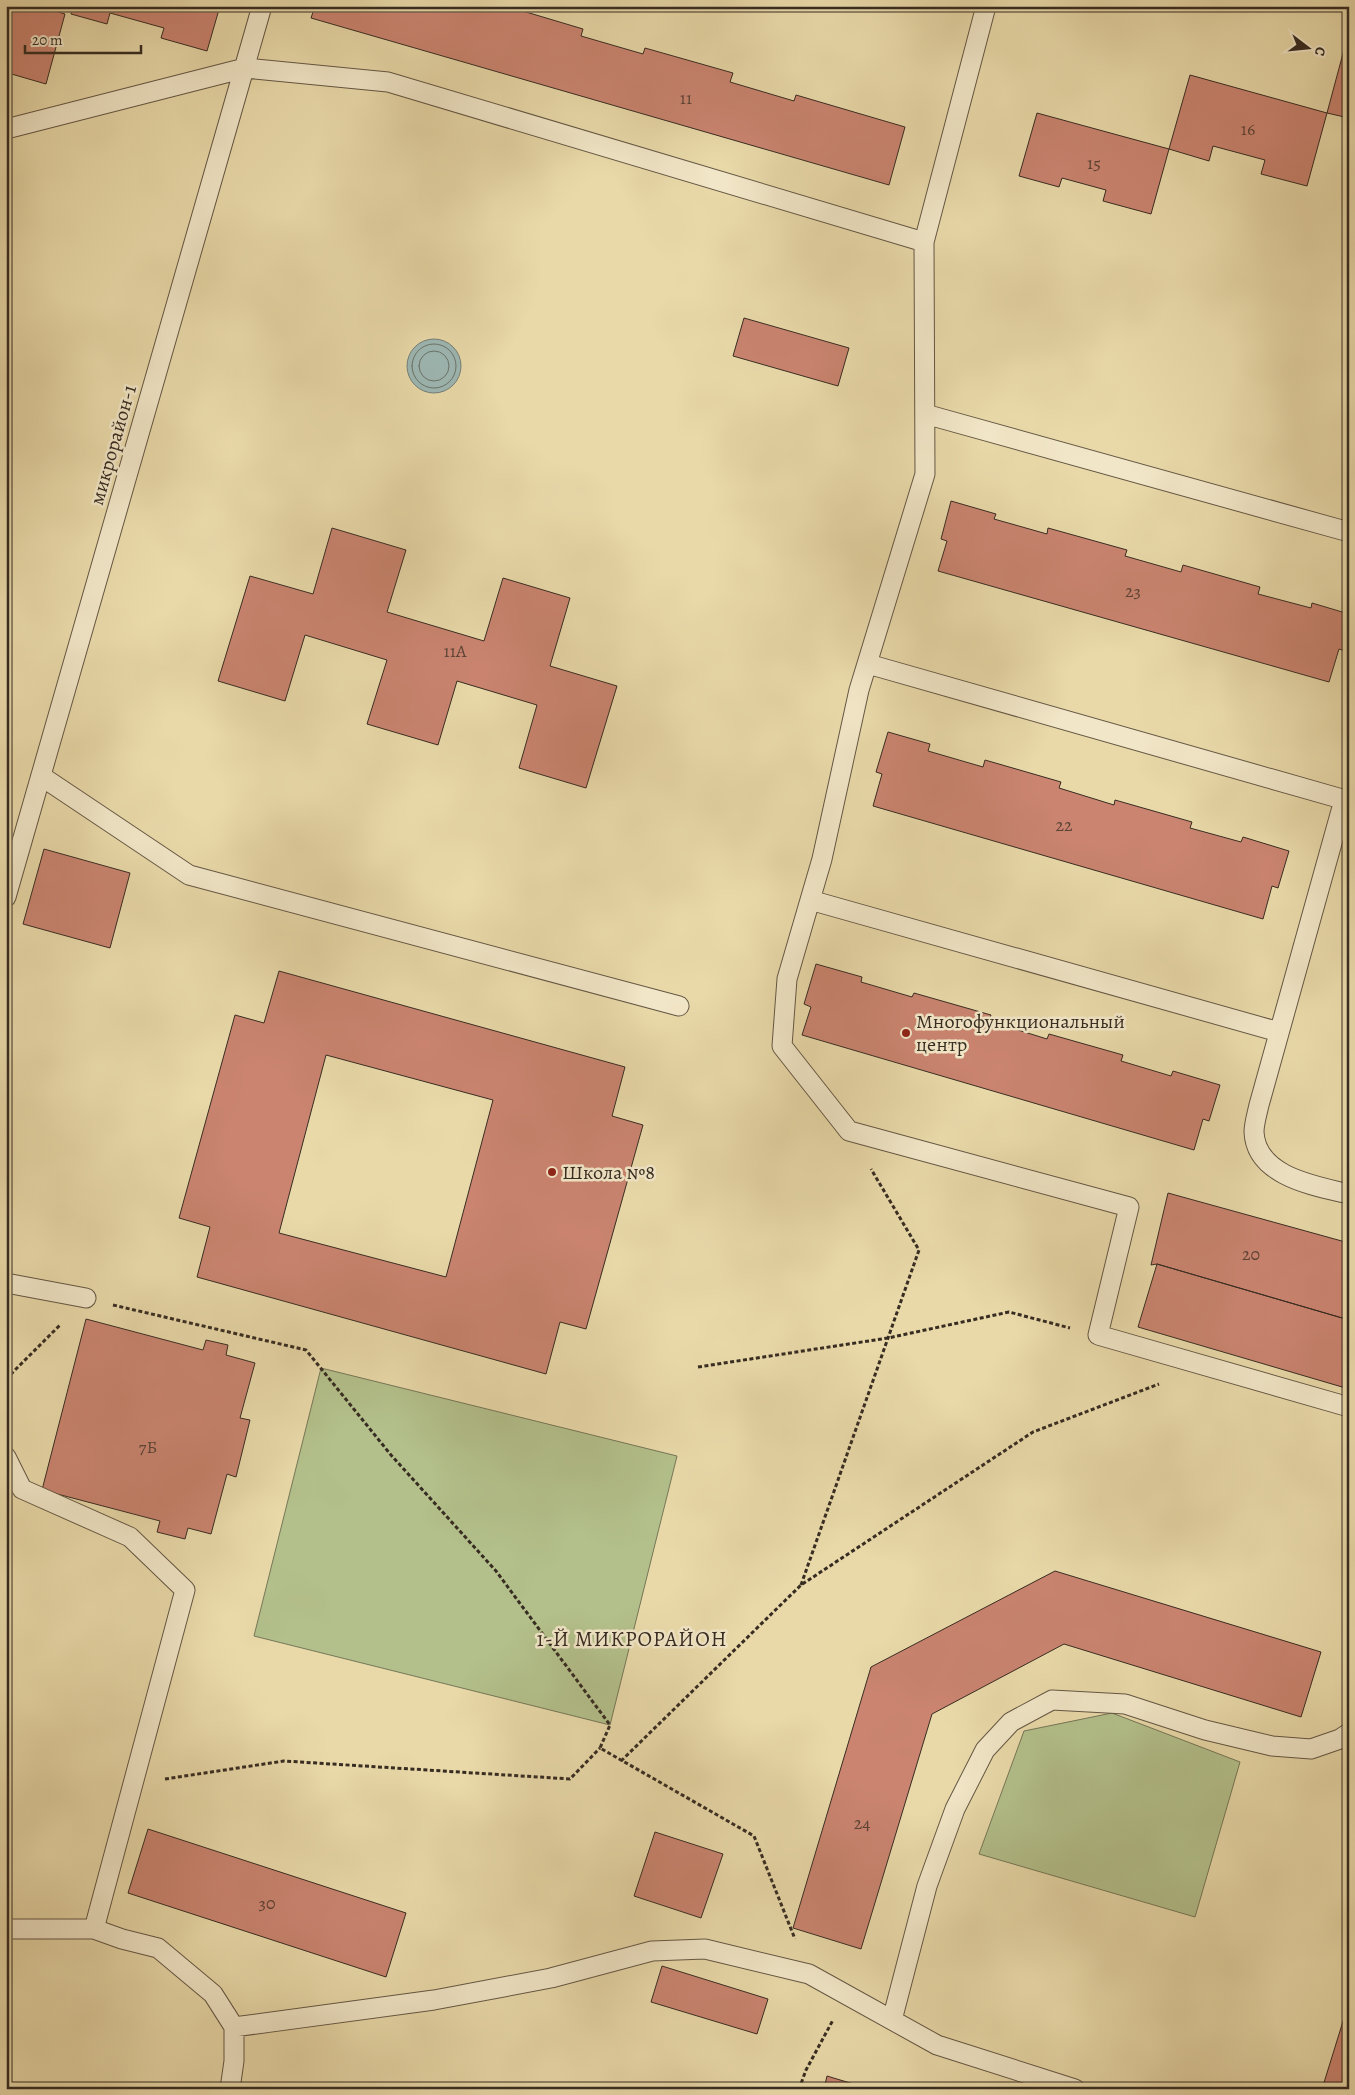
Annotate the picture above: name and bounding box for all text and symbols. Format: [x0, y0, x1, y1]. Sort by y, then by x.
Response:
scale bar [25, 22, 141, 54]
north arrow [1282, 22, 1332, 72]
text: 20 m [32, 30, 63, 50]
text: С [1310, 45, 1330, 59]
house number: 11 [680, 86, 692, 110]
house number: 16 [1241, 117, 1255, 141]
house number: 15 [1087, 151, 1101, 175]
street label: микрорайон-1 [83, 382, 143, 508]
house number: 23 [1125, 579, 1141, 603]
house number: 11А [444, 639, 467, 663]
house number: 22 [1055, 813, 1073, 837]
place label: Многофункциональный центр [916, 1008, 1125, 1058]
marker: Многофункциональный центр [900, 1027, 912, 1039]
place label: Школа №8 [562, 1159, 655, 1186]
marker: Школа №8 [546, 1166, 558, 1178]
house number: 20 [1242, 1242, 1260, 1266]
house number: 7Б [139, 1435, 157, 1459]
district label: 1-Й МИКРОРАЙОН [536, 1625, 728, 1653]
house number: 24 [854, 1811, 870, 1835]
house number: 30 [258, 1891, 276, 1915]

